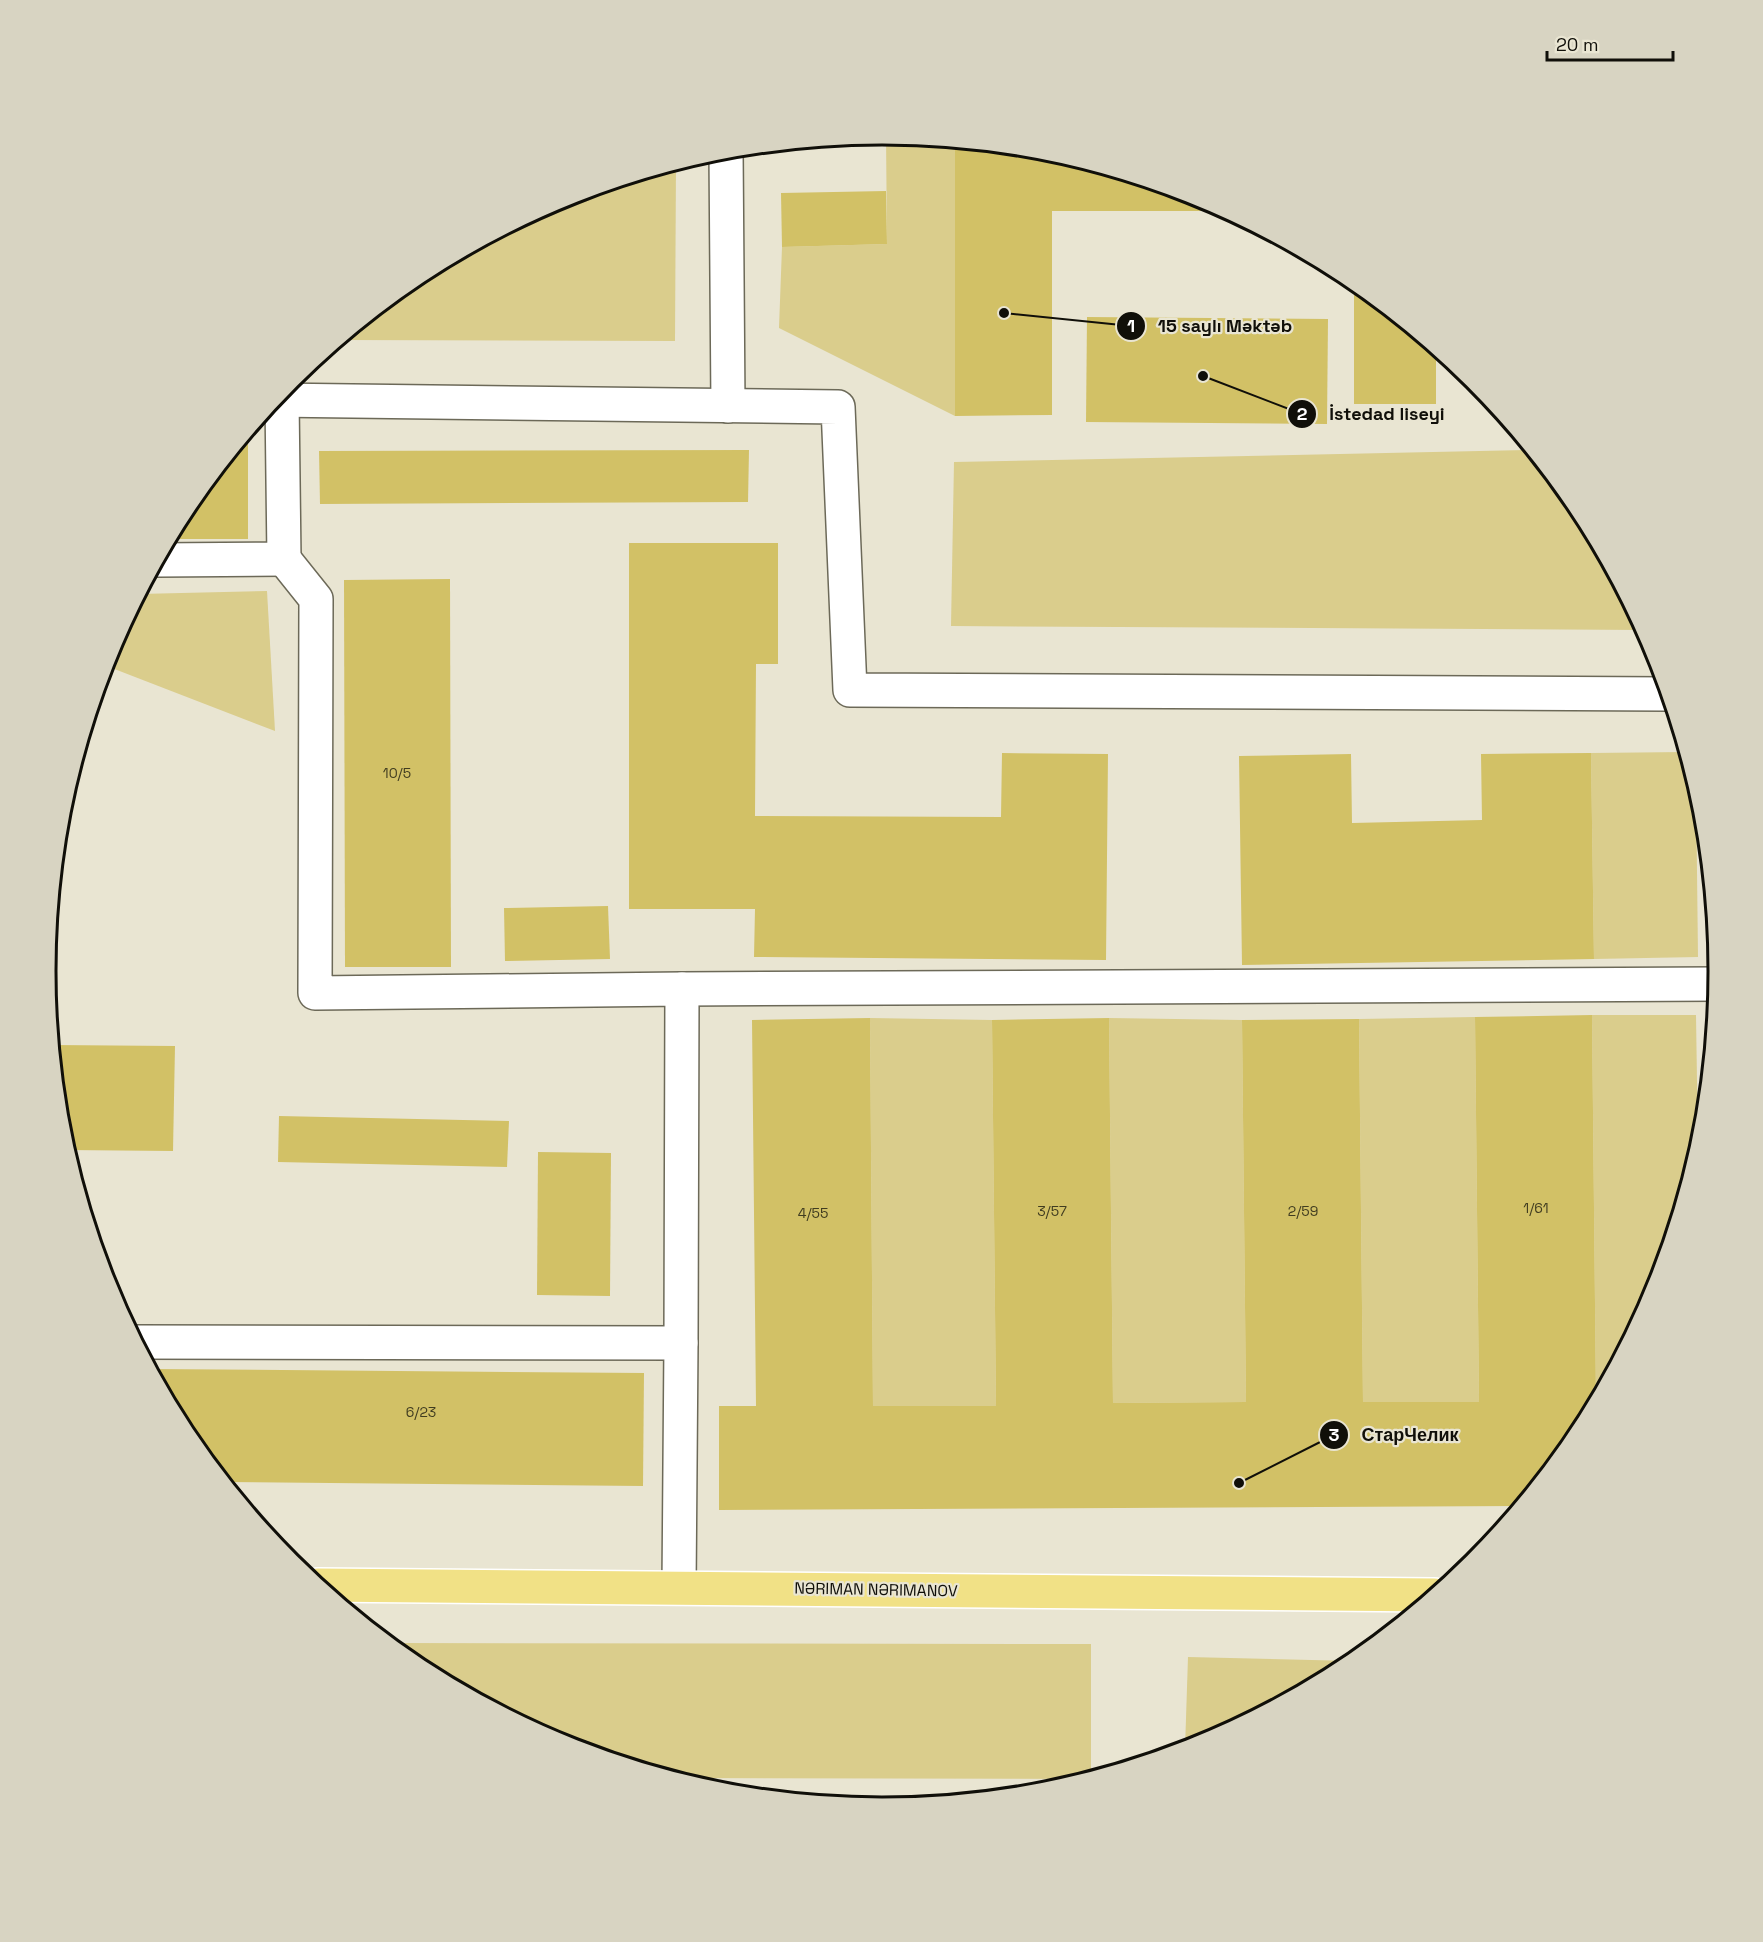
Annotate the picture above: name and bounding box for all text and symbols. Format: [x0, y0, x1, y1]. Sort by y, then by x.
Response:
scale bar [1547, 24, 1673, 62]
text: 20 m [1556, 33, 1599, 56]
callout: 15 saylı Məktəb [1116, 308, 1304, 344]
text: 1 [1127, 314, 1135, 337]
text: 15 saylı Məktəb [1158, 314, 1292, 337]
callout: İstedad liseyi [1287, 396, 1456, 432]
text: 2 [1297, 402, 1308, 425]
text: İstedad liseyi [1329, 402, 1445, 425]
house number: 10/5 [383, 764, 411, 782]
house number: 1/61 [1523, 1199, 1549, 1217]
house number: 3/57 [1037, 1202, 1067, 1220]
house number: 2/59 [1288, 1202, 1318, 1220]
house number: 4/55 [798, 1204, 828, 1222]
house number: 6/23 [406, 1403, 436, 1421]
callout: СтарЧелик [1319, 1417, 1470, 1453]
text: 3 [1329, 1423, 1340, 1446]
text: СтарЧелик [1362, 1423, 1459, 1446]
street label: NƏRIMAN NƏRIMANOV [794, 1578, 958, 1601]

